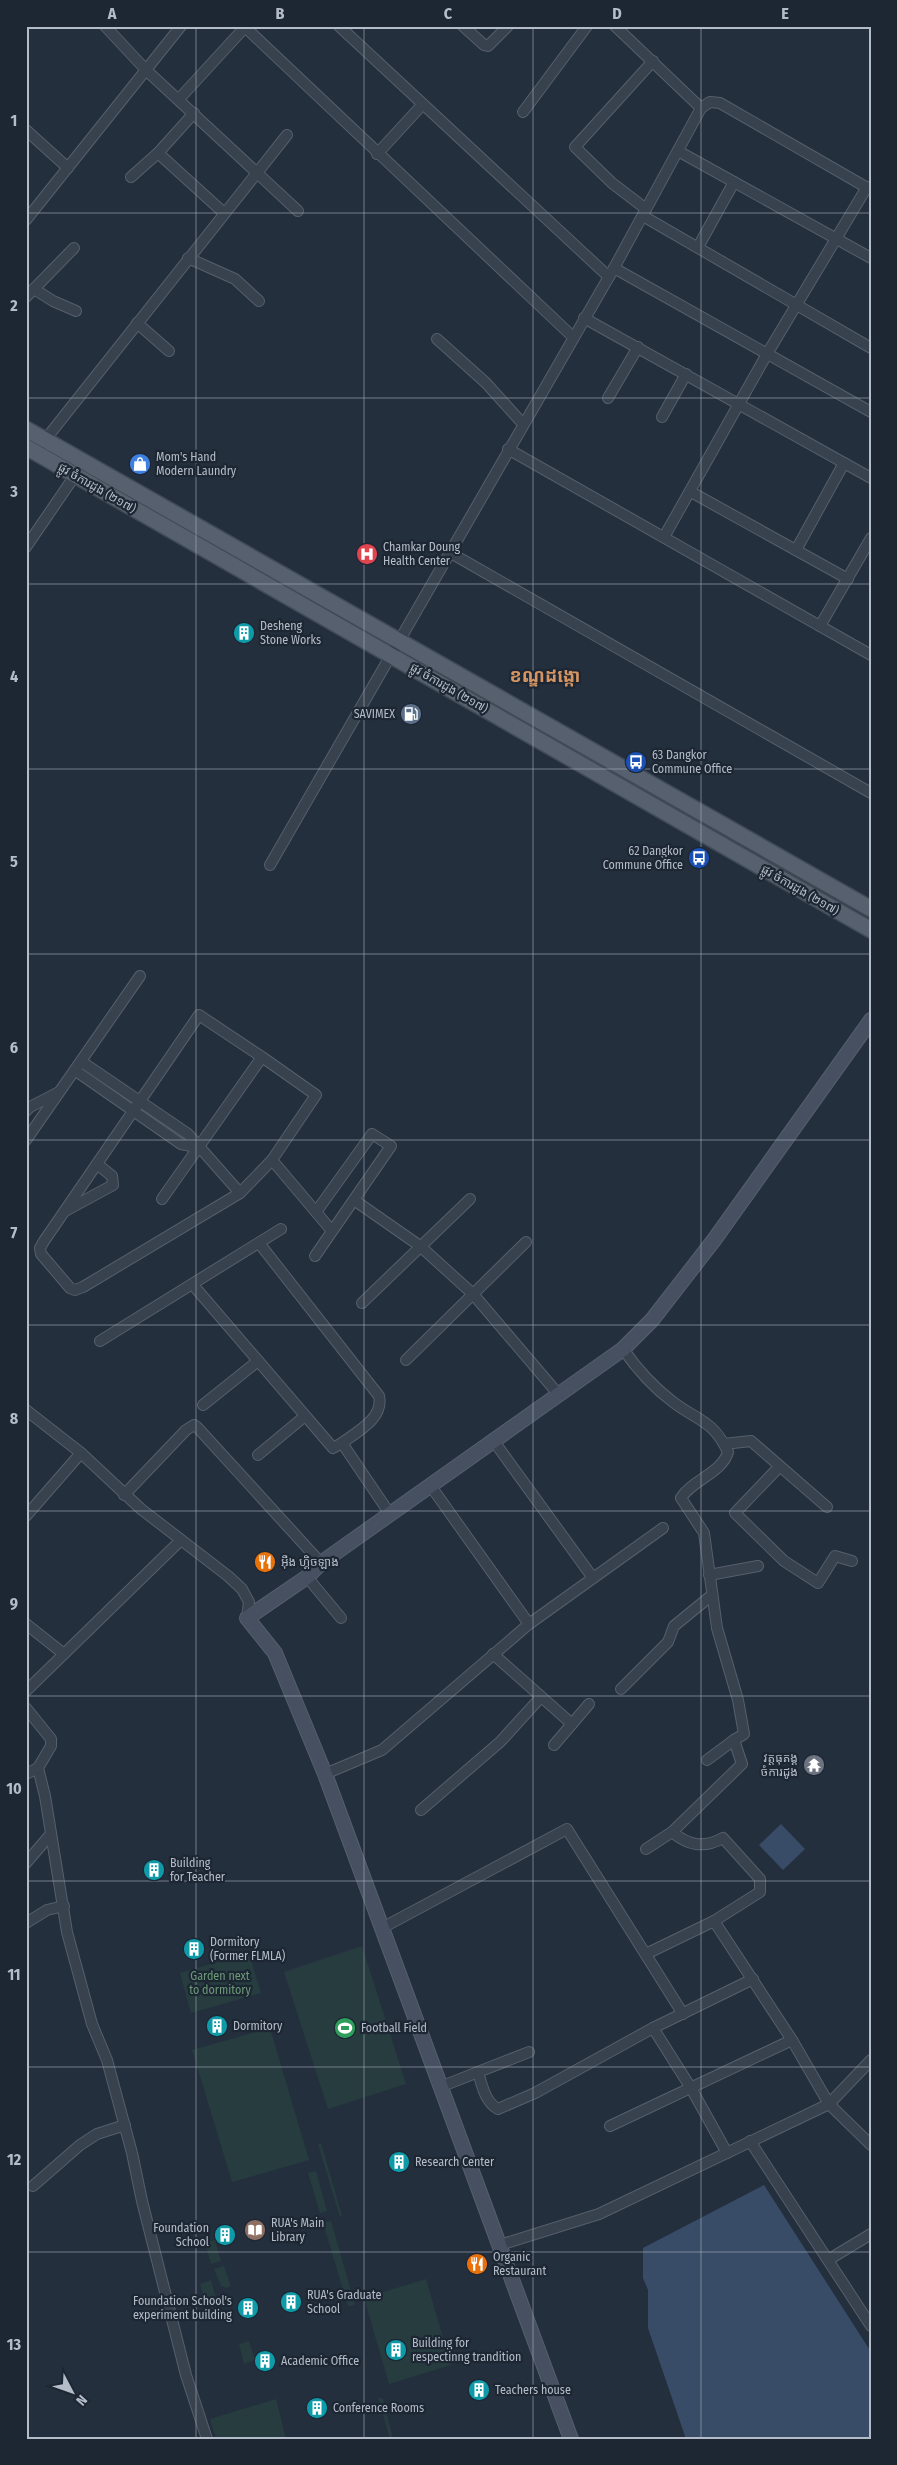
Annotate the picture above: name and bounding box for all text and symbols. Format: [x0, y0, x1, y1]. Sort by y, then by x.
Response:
text: A [107, 4, 117, 23]
text: B [276, 4, 285, 23]
text: C [444, 4, 453, 23]
text: D [612, 4, 622, 23]
text: E [781, 4, 789, 23]
text: 1 [11, 111, 17, 130]
text: 2 [9, 296, 18, 315]
place label: Mom's Hand Modern Laundry [156, 450, 237, 478]
shop icon: Mom's Hand Modern Laundry [128, 452, 152, 476]
street label: ផ្លូវ ចំការដូង (២១៧) [54, 460, 139, 519]
text: 3 [9, 482, 18, 501]
place label: Chamkar Doung Health Center [383, 540, 461, 568]
hospital icon: Chamkar Doung Health Center [355, 542, 379, 566]
place label: Desheng Stone Works [260, 619, 321, 647]
building icon: Desheng Stone Works [232, 621, 256, 645]
street label: ផ្លូវ ចំការដូង (២១៧) [406, 660, 491, 719]
district label: ខណ្ឌដង្កោ [510, 665, 580, 687]
text: 4 [10, 667, 18, 686]
fuel station icon: SAVIMEX [399, 702, 423, 726]
place label: SAVIMEX [354, 707, 395, 721]
place label: 63 Dangkor Commune Office [652, 748, 732, 776]
bus stop icon: 63 Dangkor Commune Office [624, 750, 648, 774]
place label: 62 Dangkor Commune Office [603, 844, 684, 872]
bus stop icon: 62 Dangkor Commune Office [687, 846, 711, 870]
text: 5 [10, 852, 18, 871]
street label: ផ្លូវ ចំការដូង (២១៧) [757, 862, 842, 921]
text: 6 [10, 1038, 18, 1057]
text: 7 [11, 1223, 18, 1242]
text: 8 [10, 1409, 19, 1428]
restaurant icon: អ៊ឹង ហ្គិចឡាង [253, 1550, 277, 1574]
place label: អ៊ឹង ហ្គិចឡាង [281, 1555, 339, 1569]
text: 9 [10, 1594, 18, 1613]
place label: វត្តធុតង្គ ចំការដូង [761, 1751, 798, 1779]
temple icon: វត្តធុតង្គ ចំការដូង [802, 1753, 826, 1777]
text: 10 [6, 1779, 22, 1798]
place label: Building for Teacher [170, 1856, 226, 1884]
building icon: Building for Teacher [142, 1858, 166, 1882]
place label: Dormitory (Former FLMLA) [210, 1935, 286, 1963]
building icon: Dormitory (Former FLMLA) [182, 1937, 206, 1961]
text: 11 [7, 1965, 21, 1984]
park label: Garden next to dormitory [189, 1969, 251, 1997]
building icon: Dormitory [205, 2014, 229, 2038]
sports icon: Football Field [333, 2016, 357, 2040]
place label: Dormitory [233, 2019, 283, 2033]
place label: Football Field [361, 2021, 427, 2035]
text: 12 [7, 2150, 22, 2169]
building icon: Research Center [387, 2150, 411, 2174]
place label: Research Center [415, 2155, 495, 2169]
place label: RUA's Main Library [271, 2216, 324, 2244]
library icon: RUA's Main Library [243, 2218, 267, 2242]
place label: Foundation School [153, 2221, 209, 2249]
building icon: Foundation School [213, 2223, 237, 2247]
place label: Organic Restaurant [493, 2250, 546, 2278]
restaurant icon: Organic Restaurant [465, 2252, 489, 2276]
place label: RUA's Graduate School [307, 2288, 381, 2316]
building icon: RUA's Graduate School [279, 2290, 303, 2314]
place label: Foundation School's experiment building [133, 2294, 232, 2322]
building icon: Foundation School's experiment building [236, 2296, 260, 2320]
text: 13 [7, 2335, 22, 2354]
place label: Building for respectinng trandition [412, 2336, 521, 2364]
building icon: Building for respectinng trandition [384, 2338, 408, 2362]
building icon: Academic Office [253, 2349, 277, 2373]
place label: Academic Office [281, 2354, 359, 2368]
north arrow [48, 2368, 98, 2418]
building icon: Teachers house [467, 2378, 491, 2402]
place label: Teachers house [495, 2383, 571, 2397]
text: N [72, 2391, 91, 2409]
building icon: Conference Rooms [305, 2396, 329, 2420]
place label: Conference Rooms [333, 2401, 424, 2415]

